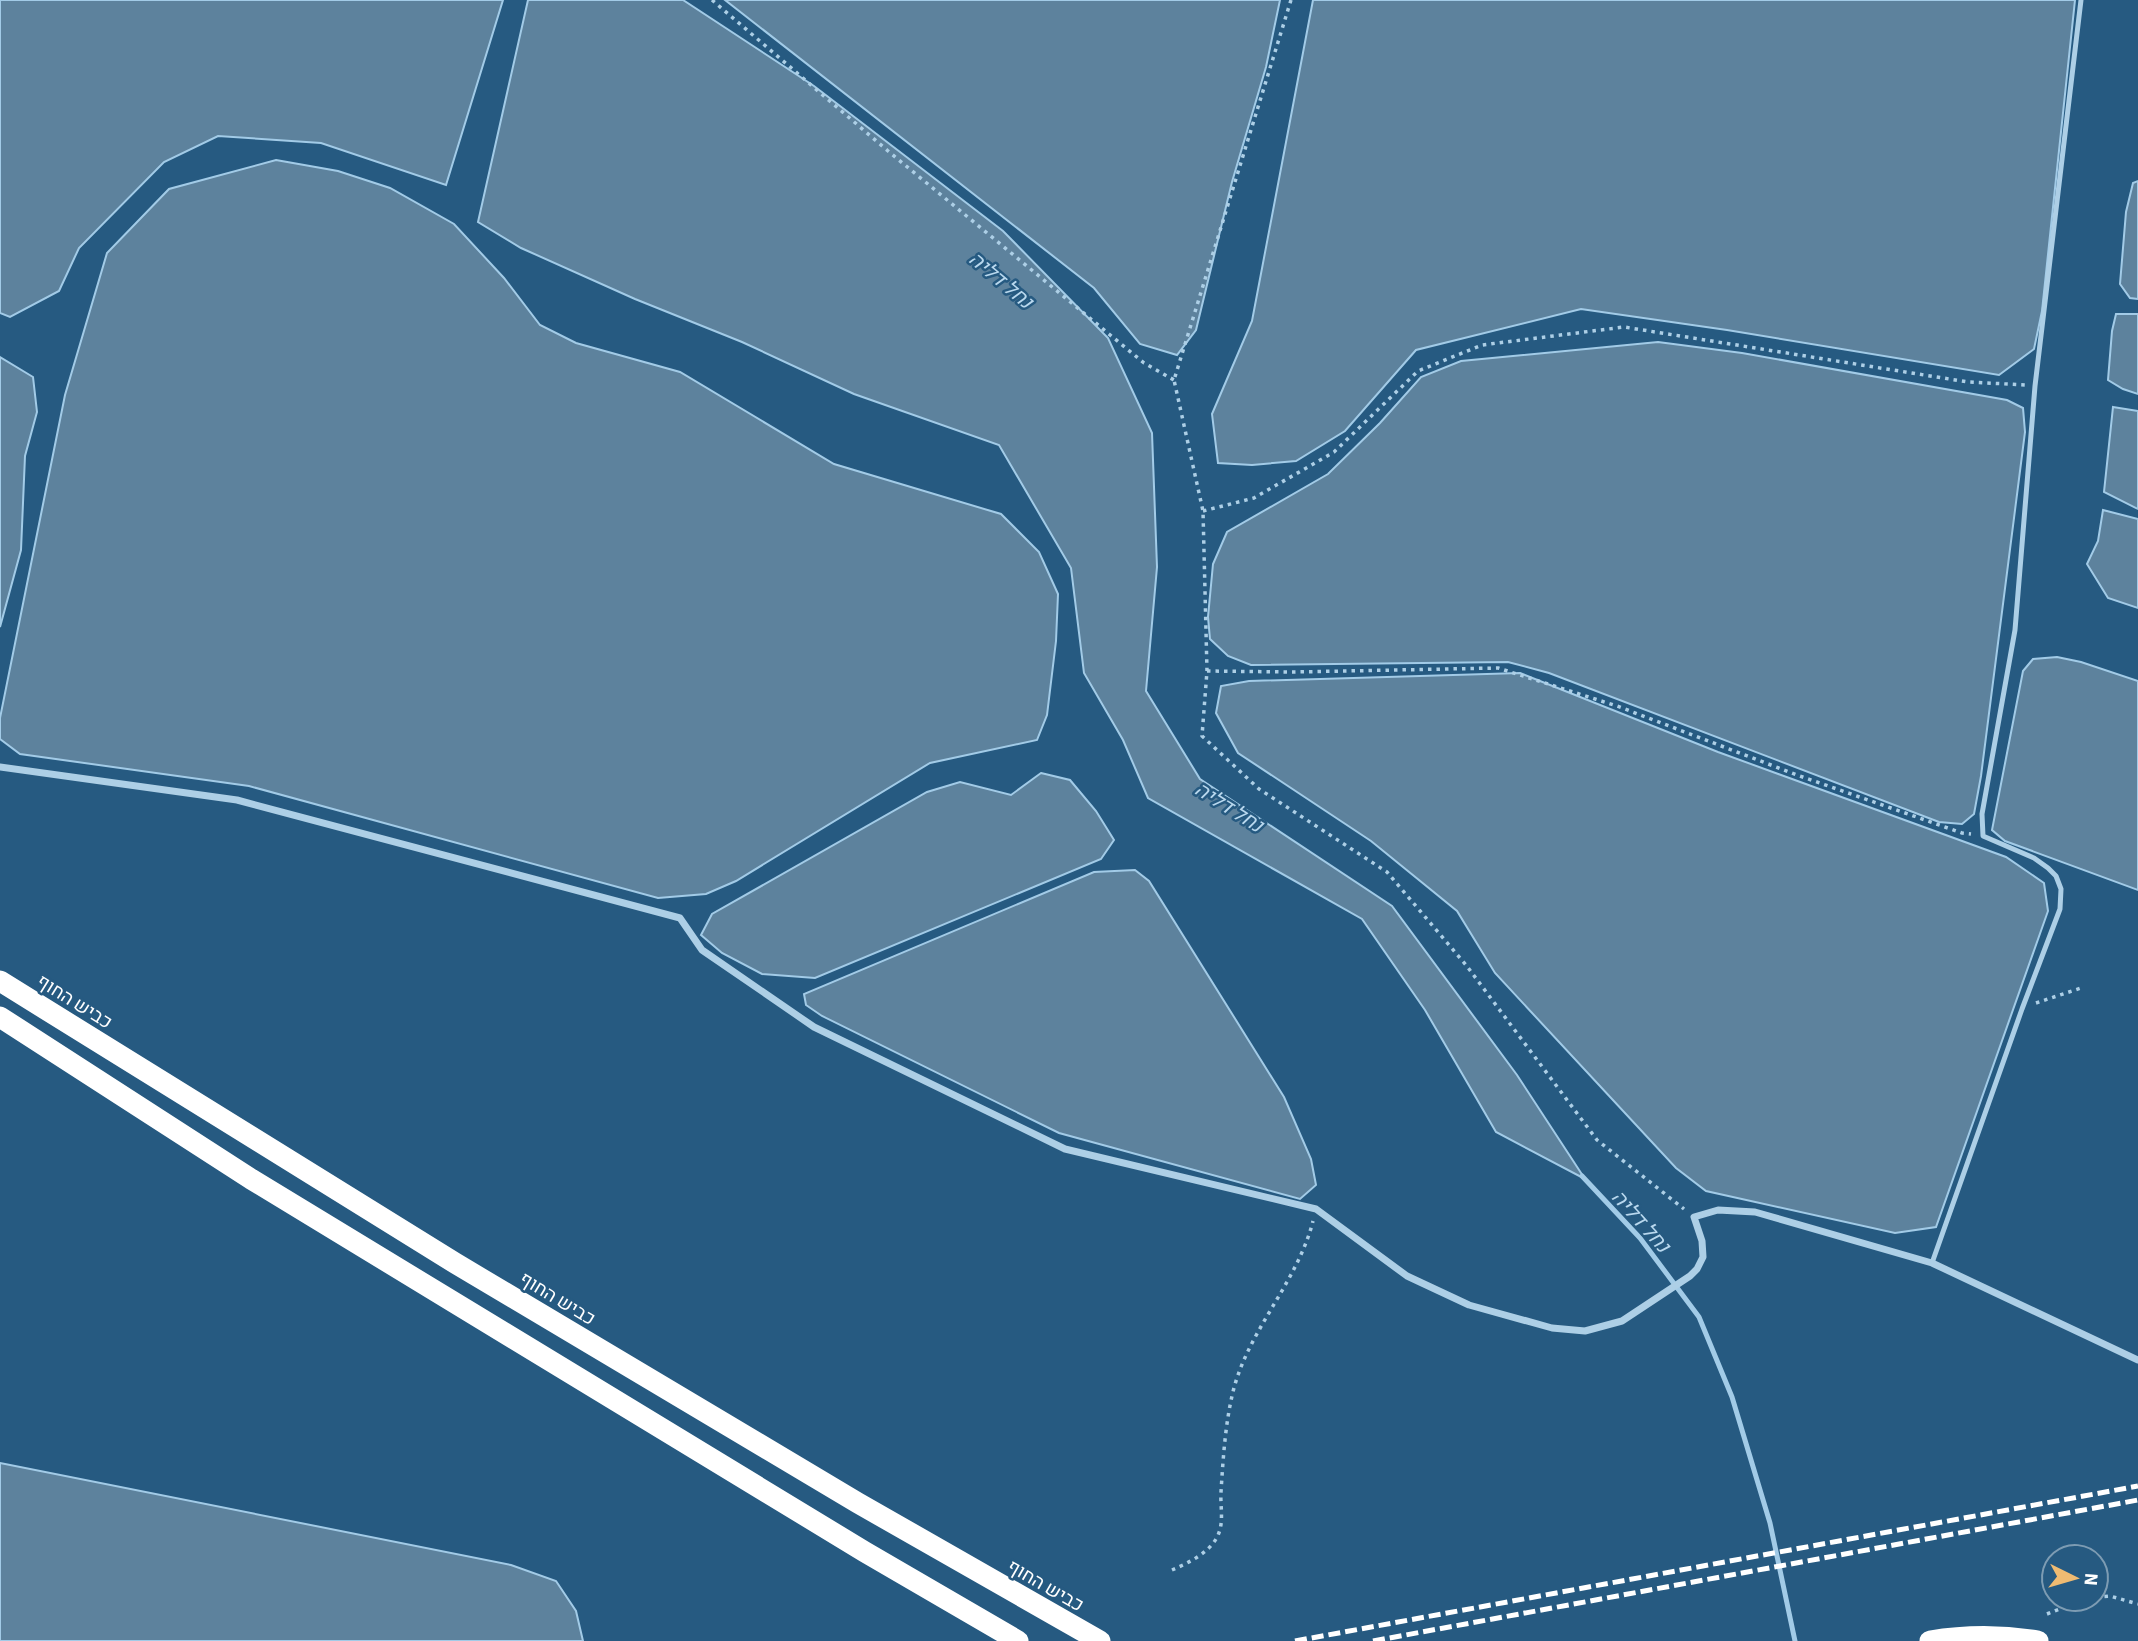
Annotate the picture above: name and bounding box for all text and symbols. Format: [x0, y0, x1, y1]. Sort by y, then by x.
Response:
water label: נחל דליה [962, 244, 1041, 317]
water label: נחל דליה [1189, 774, 1270, 841]
street label: כביש החוף [31, 968, 117, 1036]
water label: נחל דליה [1605, 1183, 1678, 1260]
street label: כביש החוף [514, 1266, 600, 1333]
north arrow [2040, 1543, 2110, 1613]
street label: כביש החוף [1002, 1554, 1089, 1619]
text: N [2076, 1572, 2104, 1587]

